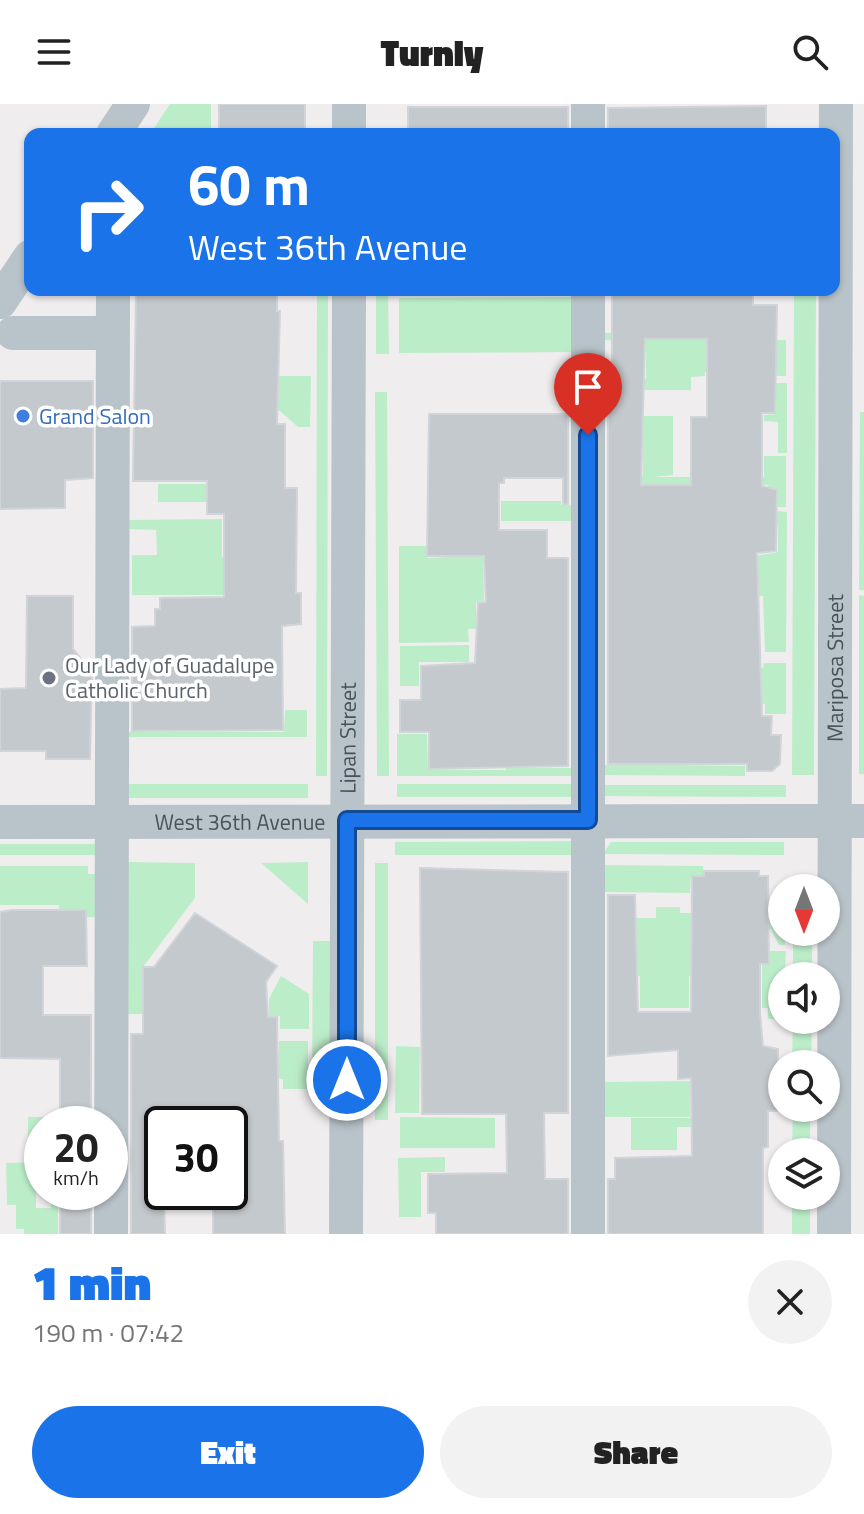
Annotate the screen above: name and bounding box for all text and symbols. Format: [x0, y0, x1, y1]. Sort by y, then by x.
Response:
text: Turnly [380, 25, 484, 80]
icon: menu [32, 30, 76, 74]
icon: search [788, 30, 832, 74]
text: 60 m [188, 142, 310, 227]
icon: right [56, 160, 160, 264]
text: West 36th Avenue [188, 219, 467, 274]
pin [554, 353, 622, 435]
icon: arrive [566, 365, 610, 409]
place label: Grand Salon [39, 399, 151, 433]
marker: Grand Salon [14, 407, 32, 425]
street label: Mariposa Street [818, 594, 852, 742]
place label: Our Lady of Guadalupe Catholic Church [65, 648, 274, 707]
marker: Our Lady of Guadalupe Catholic Church [40, 669, 58, 687]
street label: Lipan Street [330, 682, 365, 794]
street label: West 36th Avenue [155, 805, 325, 839]
north arrow [768, 874, 840, 946]
map controls [768, 874, 840, 1210]
button: sound [768, 962, 840, 1034]
position arrow [305, 1038, 389, 1122]
button: search [768, 1050, 840, 1122]
speed limit sign: 30 [144, 1106, 248, 1210]
text: 20 [54, 1117, 98, 1178]
button: layers [768, 1138, 840, 1210]
text: km/h [53, 1162, 99, 1193]
text: 1 min [32, 1246, 151, 1319]
button: close [748, 1260, 832, 1344]
text: 190 m · 07:42 [32, 1313, 184, 1352]
button: Exit [32, 1406, 424, 1498]
button: Share [440, 1406, 832, 1498]

